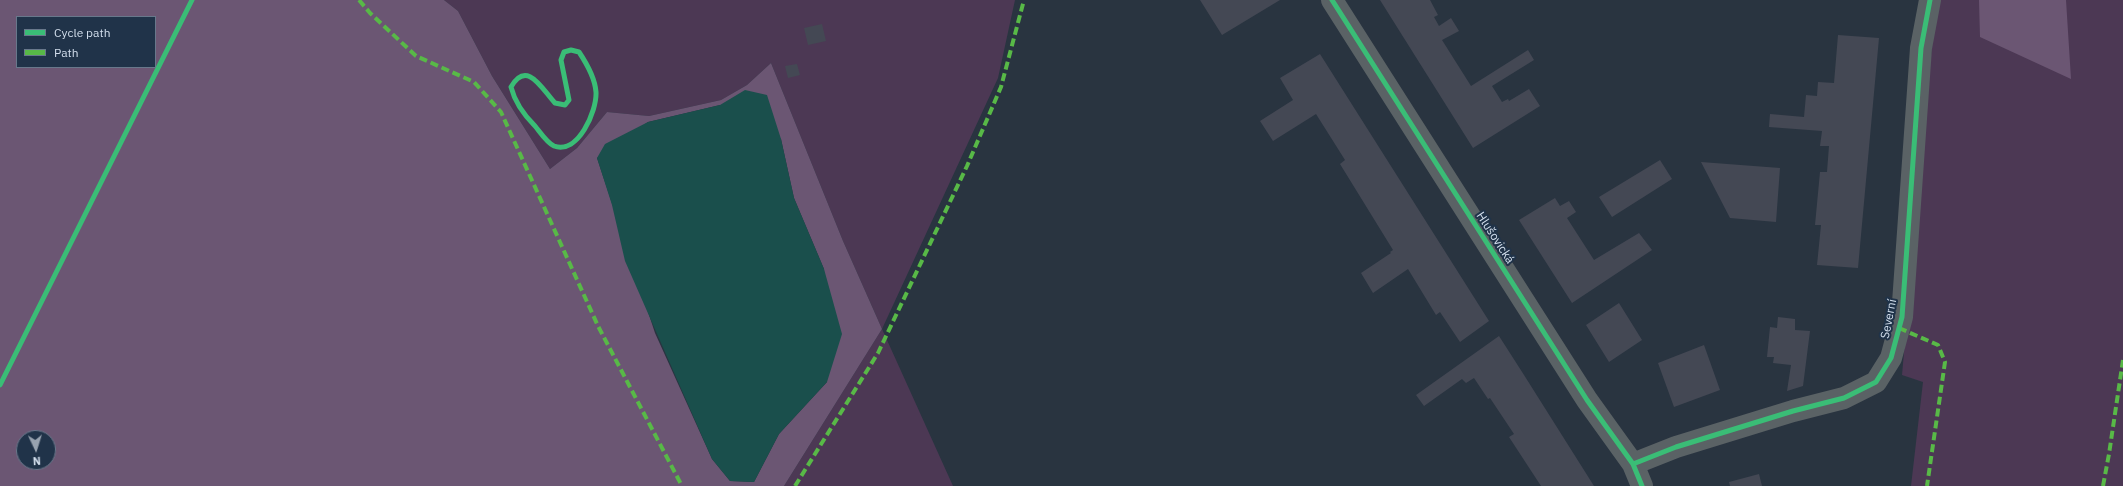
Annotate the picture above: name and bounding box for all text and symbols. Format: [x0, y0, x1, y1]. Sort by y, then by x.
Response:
legend [16, 16, 156, 68]
text: Cycle path [54, 25, 111, 40]
text: Path [54, 45, 79, 60]
street label: Hlušovická [1473, 209, 1517, 267]
street label: Severní [1878, 298, 1900, 340]
north arrow [16, 430, 56, 470]
text: N [32, 454, 41, 468]

